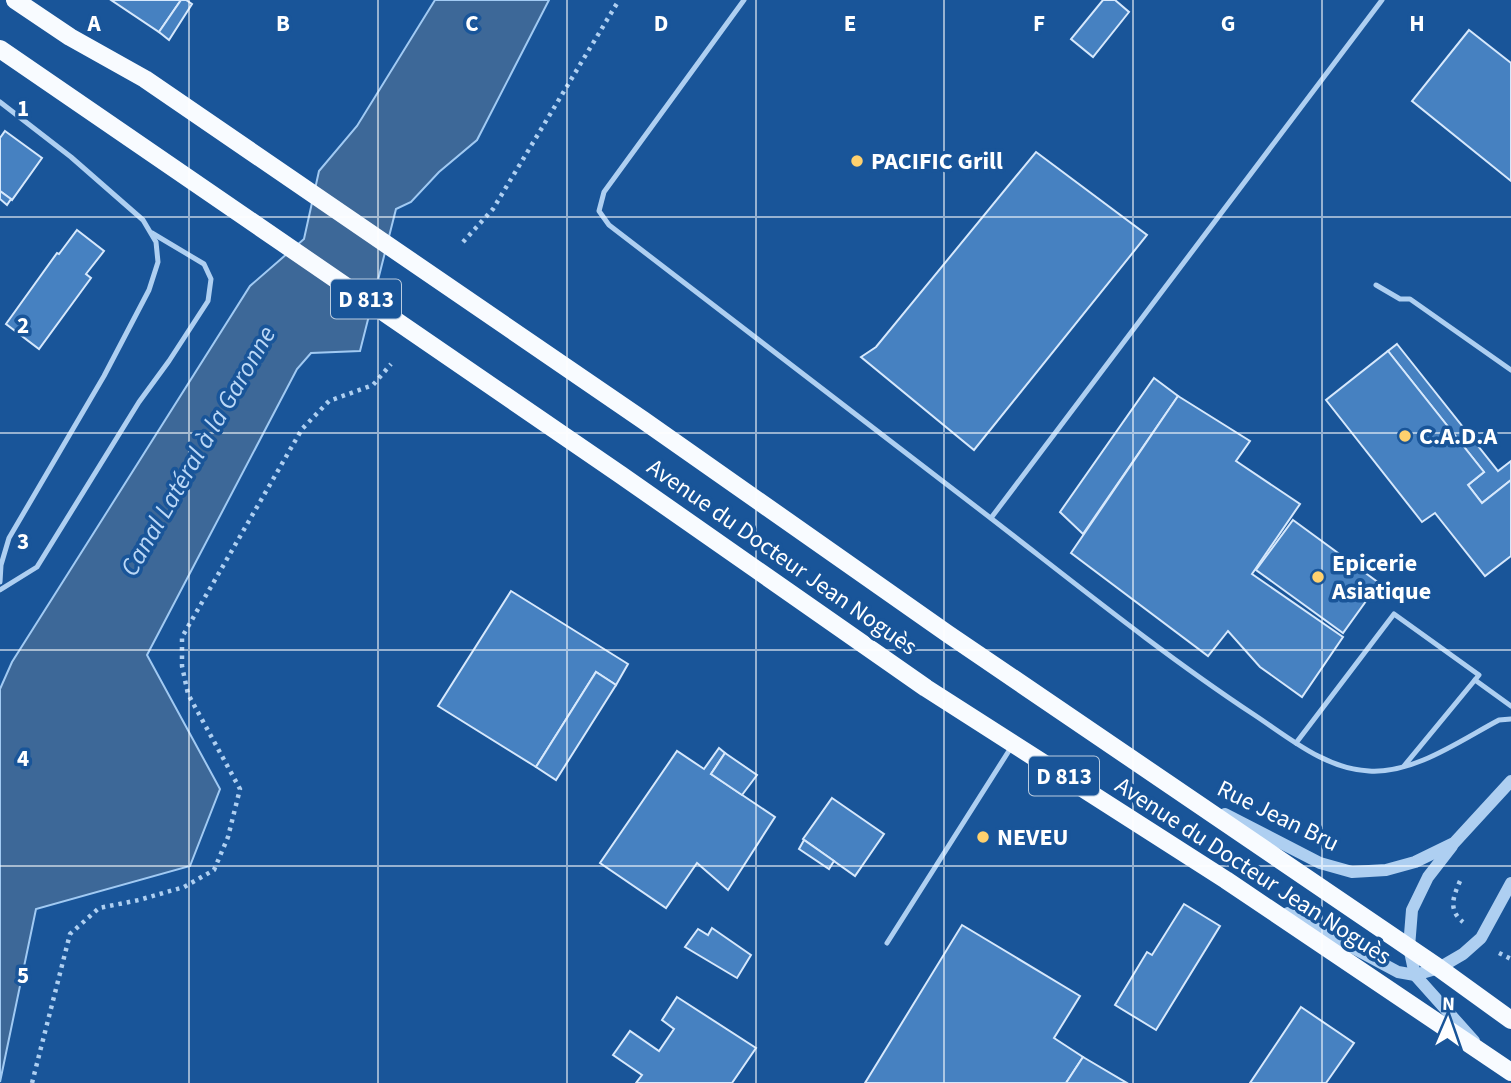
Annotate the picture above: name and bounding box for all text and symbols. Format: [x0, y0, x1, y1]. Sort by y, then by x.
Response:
text: A [86, 7, 101, 40]
text: B [276, 7, 290, 40]
text: C [465, 7, 479, 40]
text: D [654, 7, 668, 40]
text: E [844, 7, 856, 40]
text: F [1033, 7, 1045, 40]
text: G [1221, 7, 1235, 40]
text: H [1409, 7, 1425, 40]
text: 1 [17, 92, 29, 125]
place label: PACIFIC Grill [871, 144, 1003, 179]
marker: PACIFIC Grill [849, 153, 865, 169]
road number: D 813 [331, 280, 401, 318]
text: 2 [17, 309, 29, 342]
water label: Canal Latéral à la Garonne [111, 319, 285, 583]
place label: C.A.D.A [1419, 419, 1498, 454]
marker: C.A.D.A [1397, 428, 1413, 444]
street label: Avenue du Docteur Jean Noguès [640, 450, 924, 664]
text: 3 [17, 525, 29, 558]
place label: Epicerie Asiatique [1331, 546, 1431, 609]
marker: Epicerie Asiatique [1310, 569, 1326, 585]
text: 4 [17, 742, 29, 775]
road number: D 813 [1029, 756, 1099, 796]
street label: Avenue du Docteur Jean Noguès [1108, 768, 1398, 974]
street label: Rue Jean Bru [1211, 771, 1345, 861]
place label: NEVEU [997, 820, 1069, 855]
marker: NEVEU [975, 829, 991, 845]
text: 5 [17, 959, 29, 992]
north arrow [1413, 985, 1483, 1055]
text: N [1442, 991, 1455, 1018]

